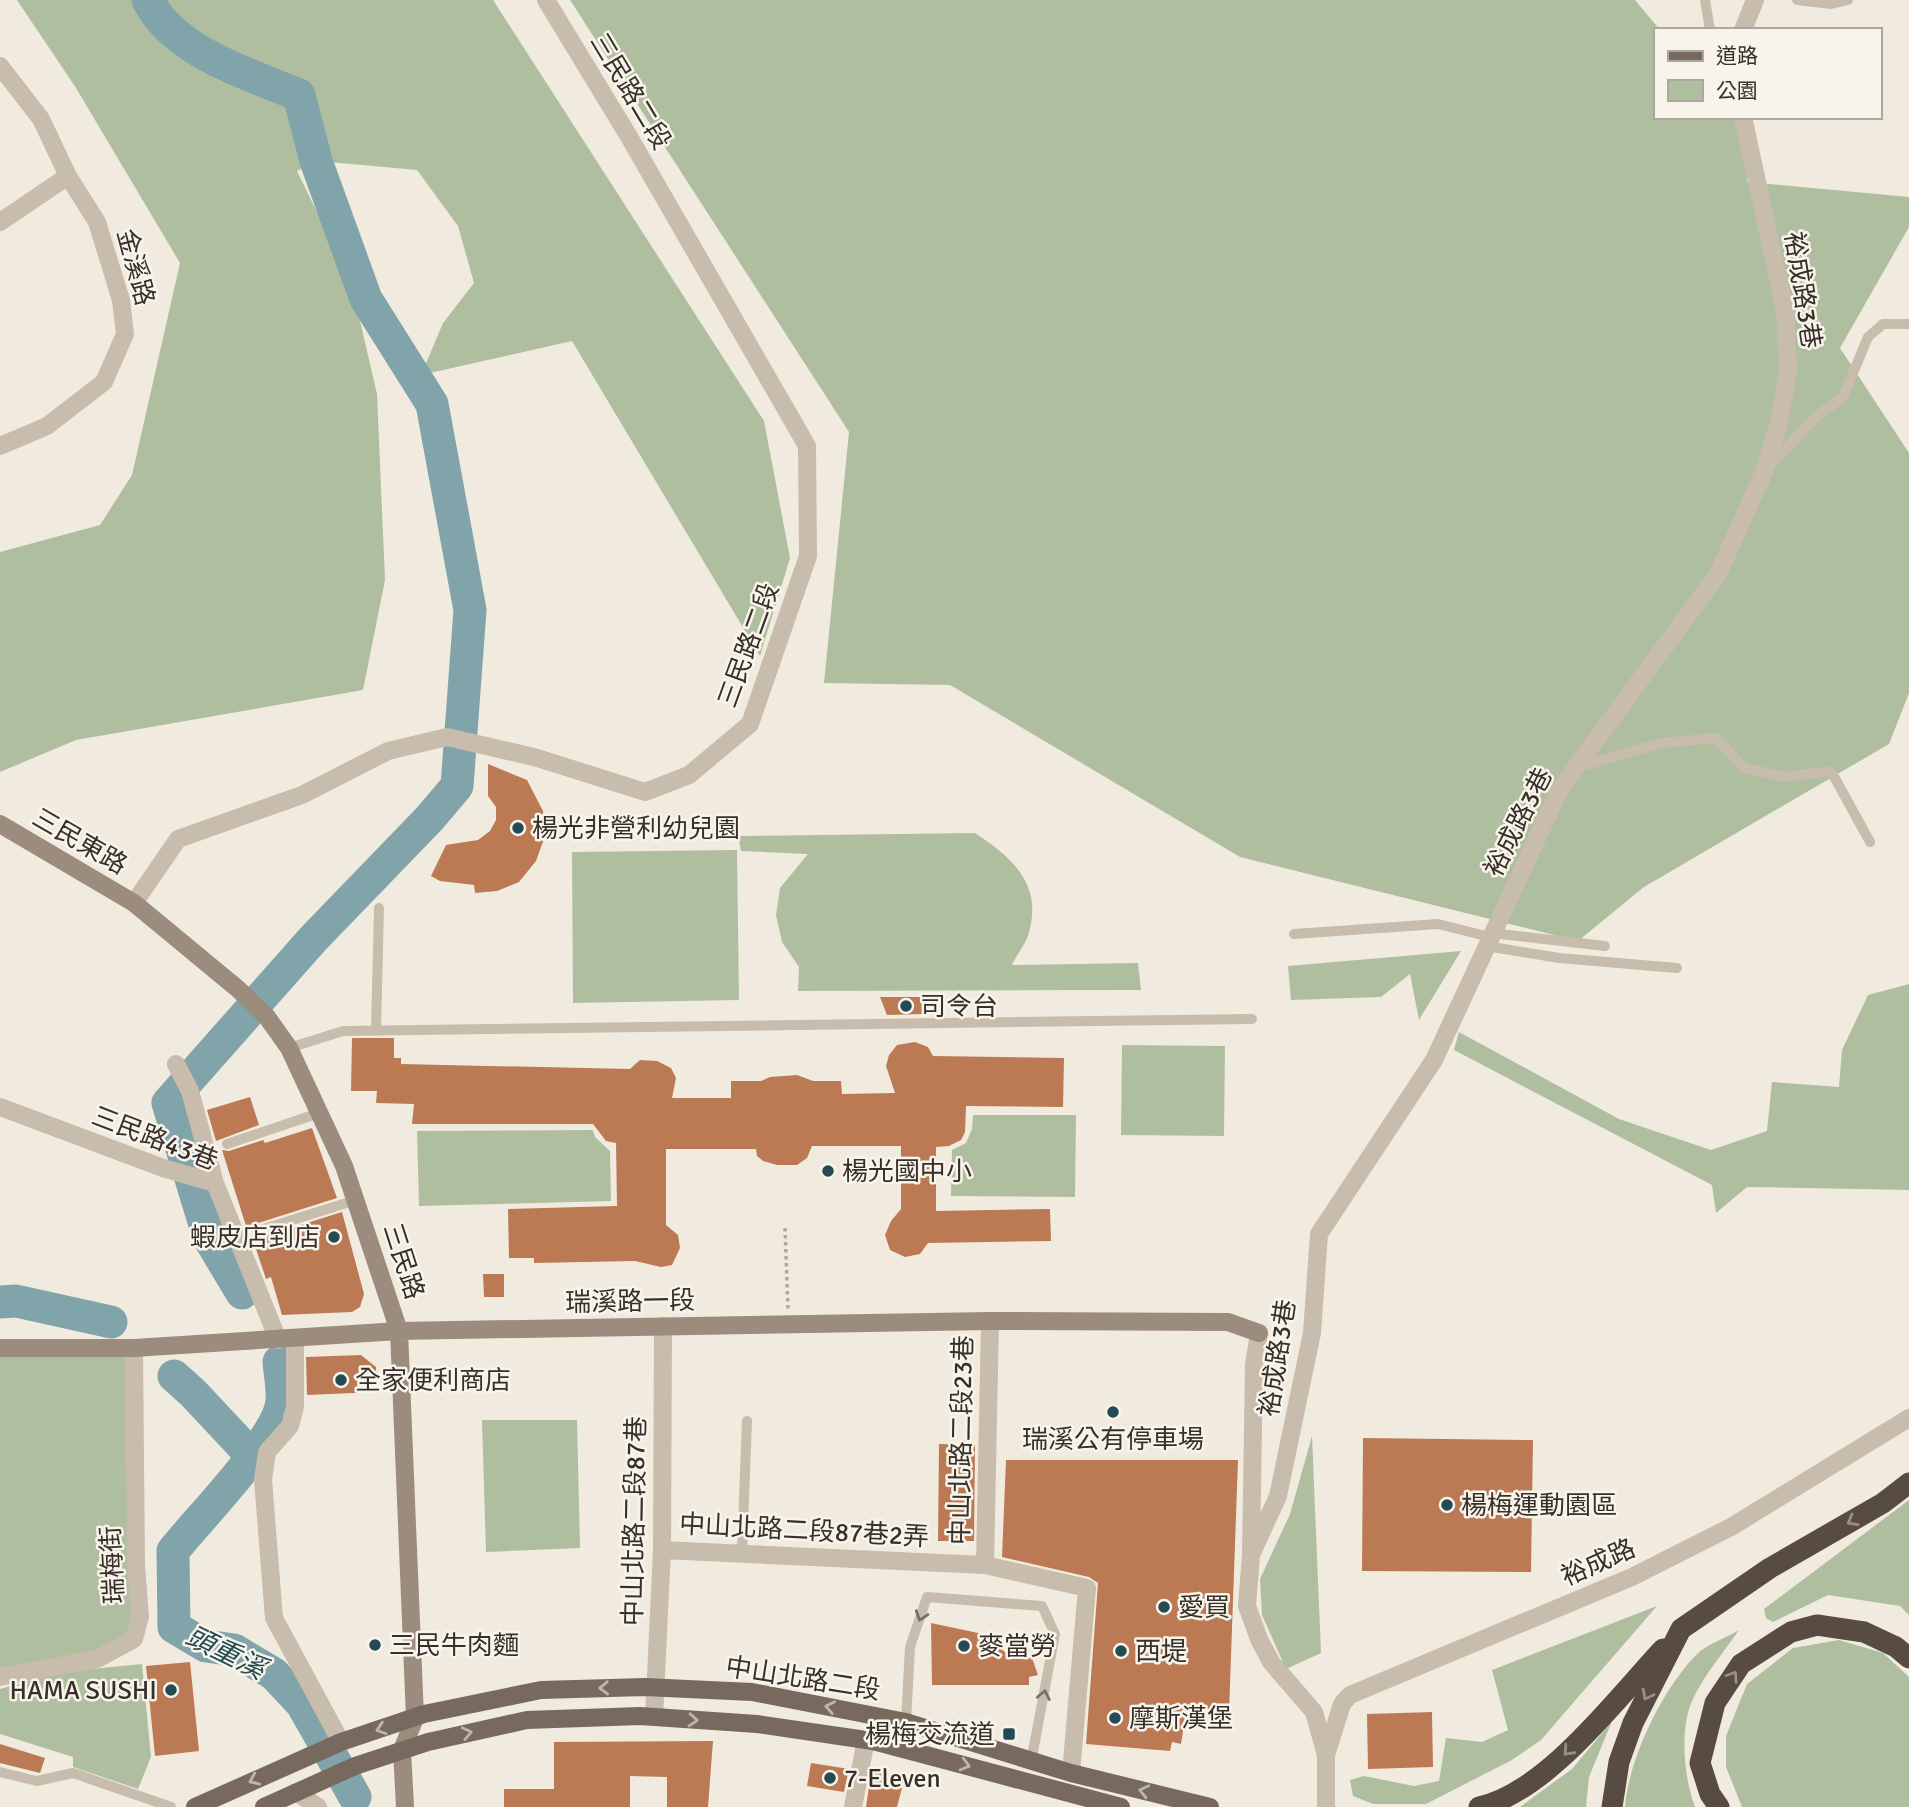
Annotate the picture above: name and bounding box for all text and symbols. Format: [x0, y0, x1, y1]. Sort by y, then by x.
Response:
street label: 三民路二段 [583, 28, 677, 155]
legend [1654, 28, 1881, 119]
text: 道路 [1716, 43, 1758, 69]
text: 公園 [1716, 78, 1758, 104]
street label: 金溪路 [109, 225, 161, 309]
street label: 裕成路3巷 [1777, 229, 1827, 351]
street label: 三民路二段 [712, 579, 786, 712]
street label: 裕成路3巷 [1478, 763, 1560, 882]
street label: 三民東路 [26, 802, 133, 882]
place label: 楊光非營利幼兒園 [532, 813, 740, 845]
marker: 楊光非營利幼兒園 [510, 820, 526, 836]
place label: 司令台 [920, 991, 998, 1023]
marker: 司令台 [898, 998, 914, 1014]
street label: 三民路43巷 [87, 1100, 222, 1178]
place label: 楊光國中小 [842, 1156, 972, 1188]
marker: 楊光國中小 [820, 1163, 836, 1179]
street label: 三民路 [376, 1219, 430, 1303]
place label: 蝦皮店到店 [190, 1222, 320, 1254]
marker: 蝦皮店到店 [326, 1229, 342, 1245]
street label: 瑞溪路一段 [565, 1285, 695, 1319]
street label: 裕成路3巷 [1253, 1297, 1303, 1419]
street label: 中山北路二段23巷 [944, 1335, 980, 1545]
place label: 全家便利商店 [355, 1365, 511, 1397]
marker: 全家便利商店 [333, 1372, 349, 1388]
marker: 瑞溪公有停車場 [1105, 1404, 1121, 1420]
street label: 中山北路二段87巷 [617, 1416, 653, 1626]
place label: 瑞溪公有停車場 [1022, 1424, 1204, 1456]
place label: 楊梅運動園區 [1461, 1490, 1617, 1522]
marker: 楊梅運動園區 [1439, 1497, 1455, 1513]
street label: 中山北路二段87巷2弄 [678, 1508, 930, 1554]
one-way arrow [1847, 1513, 1860, 1526]
street label: 瑞梅街 [95, 1525, 131, 1605]
street label: 裕成路 [1556, 1532, 1641, 1593]
place label: 愛買 [1178, 1592, 1230, 1624]
marker: 愛買 [1156, 1599, 1172, 1615]
one-way arrow [915, 1609, 929, 1621]
water label: 頭重溪 [180, 1619, 274, 1688]
place label: 三民牛肉麵 [389, 1630, 519, 1662]
place label: 麥當勞 [978, 1631, 1056, 1663]
place label: 西堤 [1135, 1636, 1187, 1668]
marker: 三民牛肉麵 [367, 1637, 383, 1653]
marker: 麥當勞 [956, 1638, 972, 1654]
marker: 西堤 [1113, 1643, 1129, 1659]
street label: 中山北路二段 [723, 1651, 882, 1707]
one-way arrow [1724, 1671, 1737, 1684]
place label: HAMA SUSHI [10, 1675, 157, 1707]
one-way arrow [598, 1681, 609, 1696]
marker: HAMA SUSHI [163, 1682, 179, 1698]
one-way arrow [1642, 1688, 1656, 1700]
one-way arrow [1036, 1689, 1051, 1701]
one-way arrow [824, 1700, 836, 1715]
place label: 摩斯漢堡 [1129, 1703, 1233, 1735]
marker: 摩斯漢堡 [1107, 1710, 1123, 1726]
one-way arrow [688, 1712, 699, 1727]
place label: 楊梅交流道 [865, 1719, 995, 1751]
one-way arrow [375, 1721, 388, 1735]
marker: 楊梅交流道 [1001, 1726, 1017, 1742]
one-way arrow [461, 1727, 473, 1741]
one-way arrow [1564, 1743, 1576, 1756]
one-way arrow [959, 1757, 971, 1772]
place label: 7-Eleven [844, 1763, 941, 1795]
marker: 7-Eleven [822, 1770, 838, 1786]
one-way arrow [249, 1772, 261, 1786]
one-way arrow [1138, 1785, 1150, 1799]

